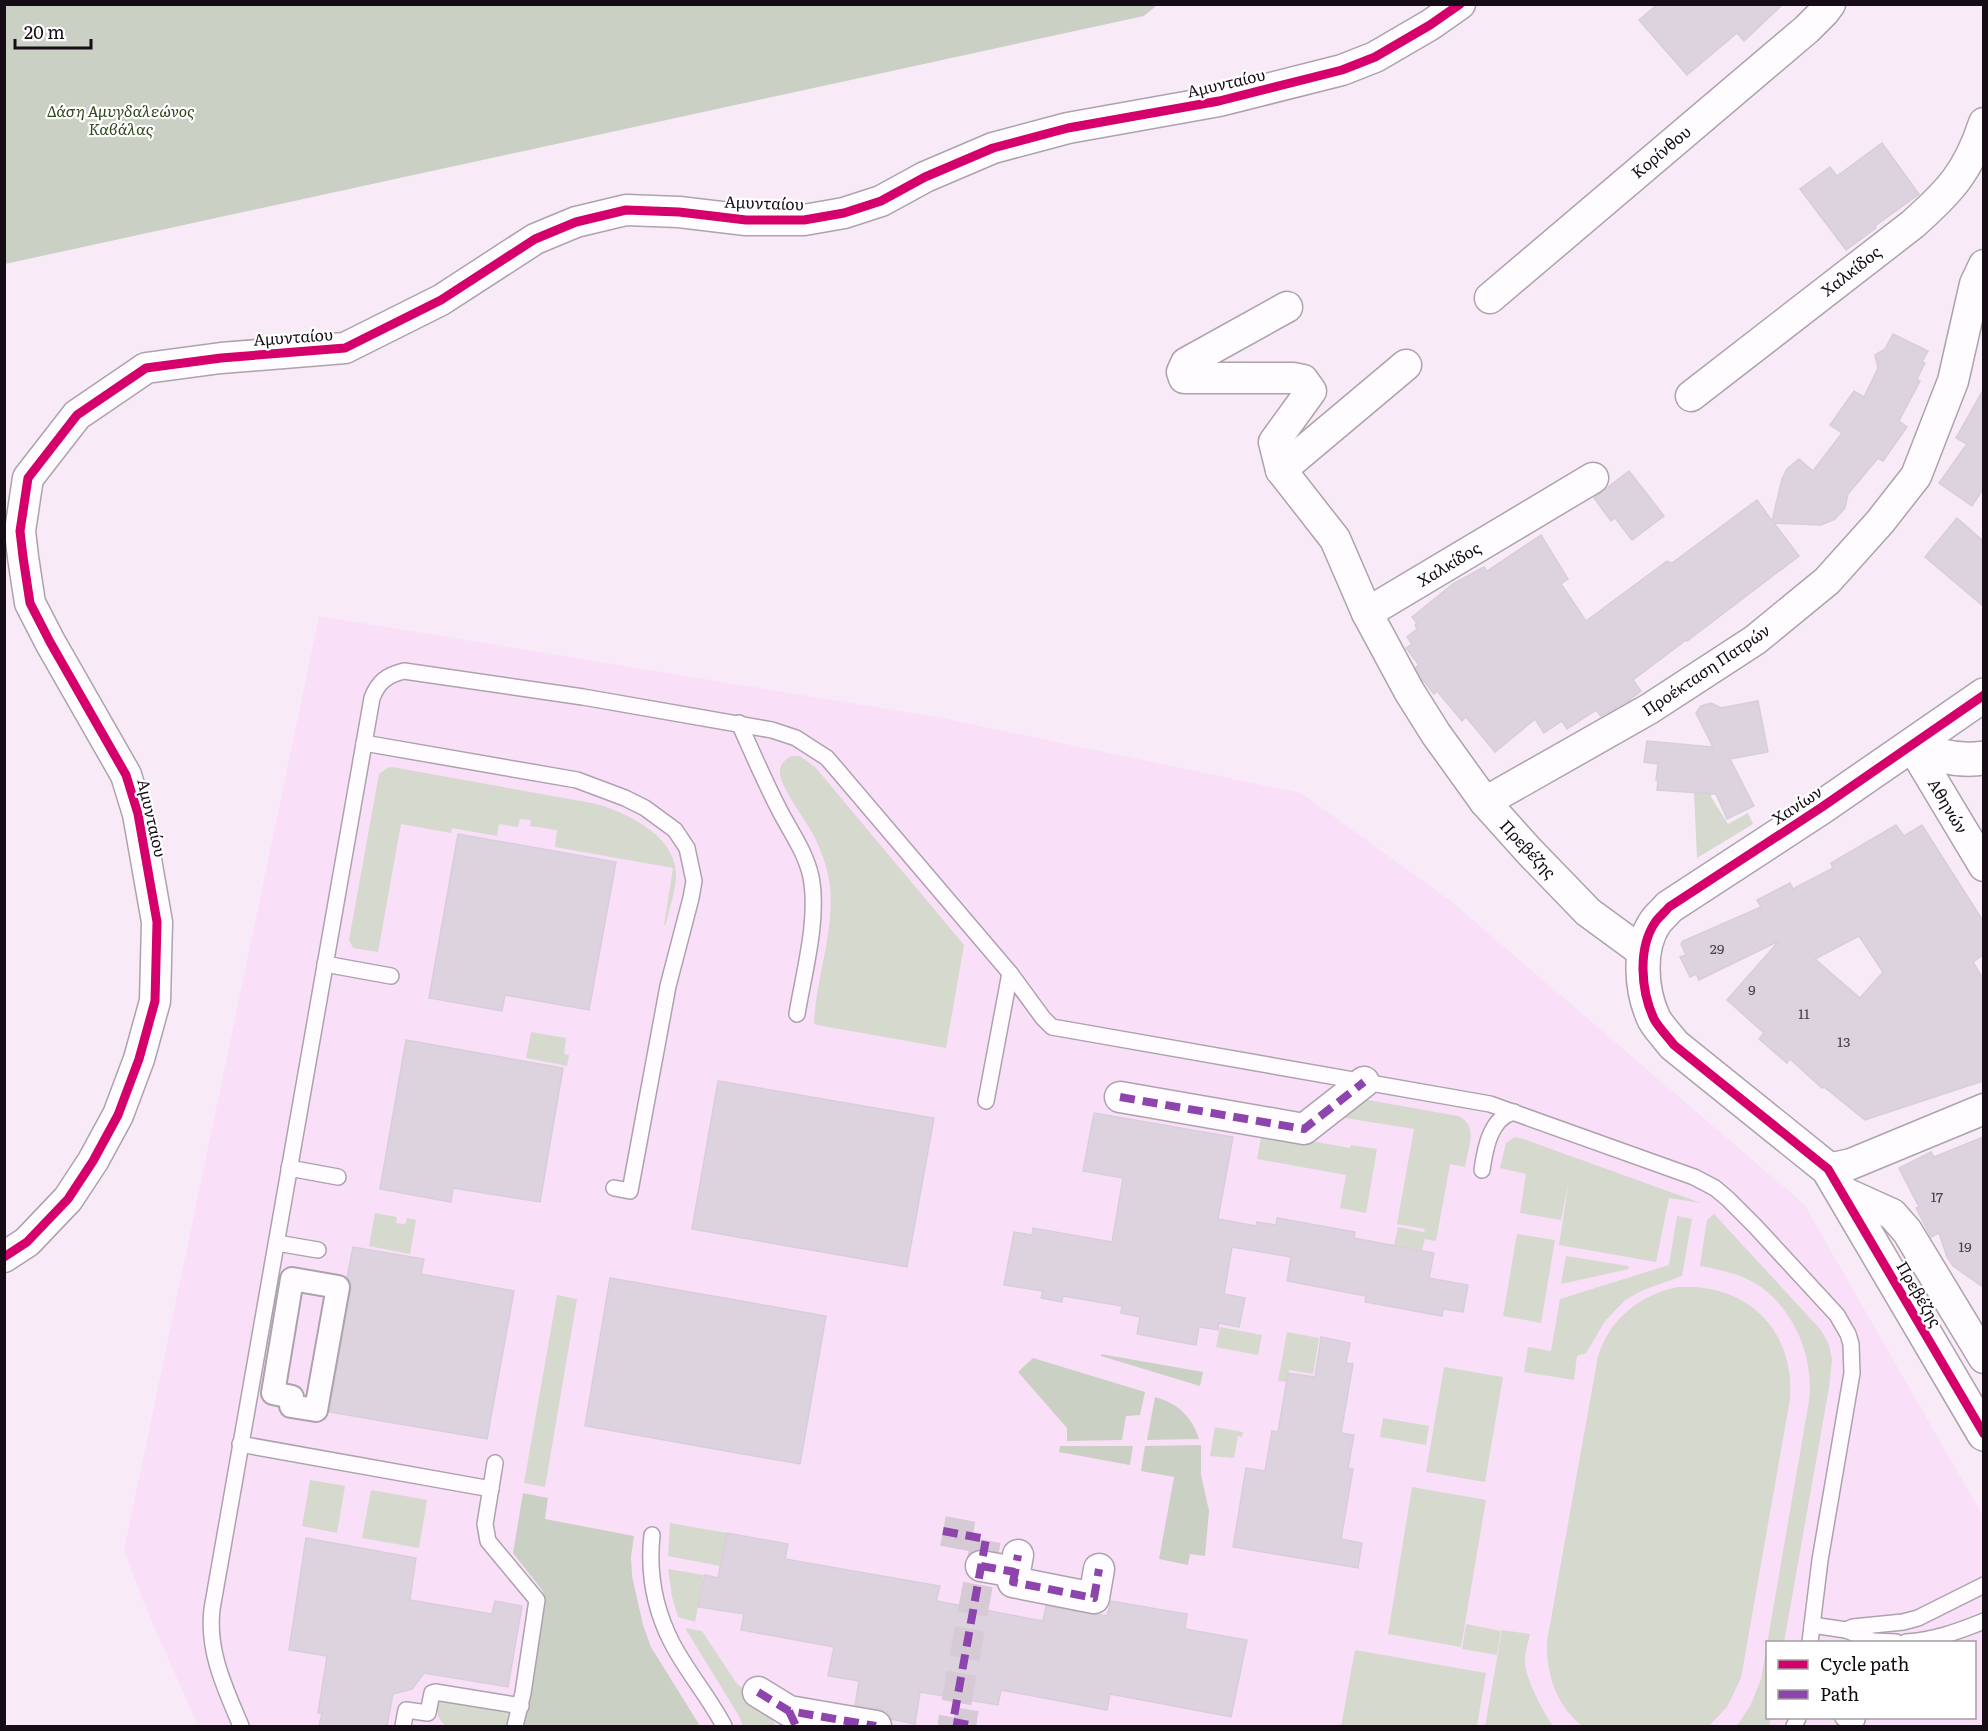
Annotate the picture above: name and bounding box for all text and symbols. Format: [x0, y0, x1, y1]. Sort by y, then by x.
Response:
scale bar [15, 12, 92, 50]
text: 20 m [24, 18, 65, 45]
street label: Αμυνταίου [1184, 61, 1267, 103]
park label: Δάση Αμυγδαλεώνος Καβάλας [47, 98, 195, 140]
street label: Κορίνθου [1625, 119, 1695, 183]
street label: Αμυνταίου [724, 189, 804, 215]
street label: Χαλκίδος [1815, 239, 1885, 301]
street label: Αμυνταίου [252, 321, 334, 351]
street label: Χαλκίδος [1412, 535, 1485, 591]
street label: Προέκταση Πατρών [1637, 617, 1774, 721]
street label: Αθηνών [1923, 773, 1975, 838]
street label: Αμυνταίου [132, 776, 174, 859]
street label: Χανίων [1767, 779, 1826, 829]
street label: Πρεβέζης [1495, 814, 1562, 883]
house number: 29 [1710, 938, 1724, 958]
house number: 9 [1748, 979, 1756, 999]
house number: 11 [1798, 1003, 1810, 1023]
house number: 13 [1837, 1031, 1851, 1051]
house number: 17 [1931, 1186, 1943, 1206]
house number: 19 [1958, 1236, 1972, 1256]
street label: Πρεβέζης [1891, 1256, 1948, 1331]
legend [1766, 1641, 1976, 1719]
text: Cycle path [1820, 1650, 1909, 1677]
text: Path [1820, 1680, 1859, 1707]

